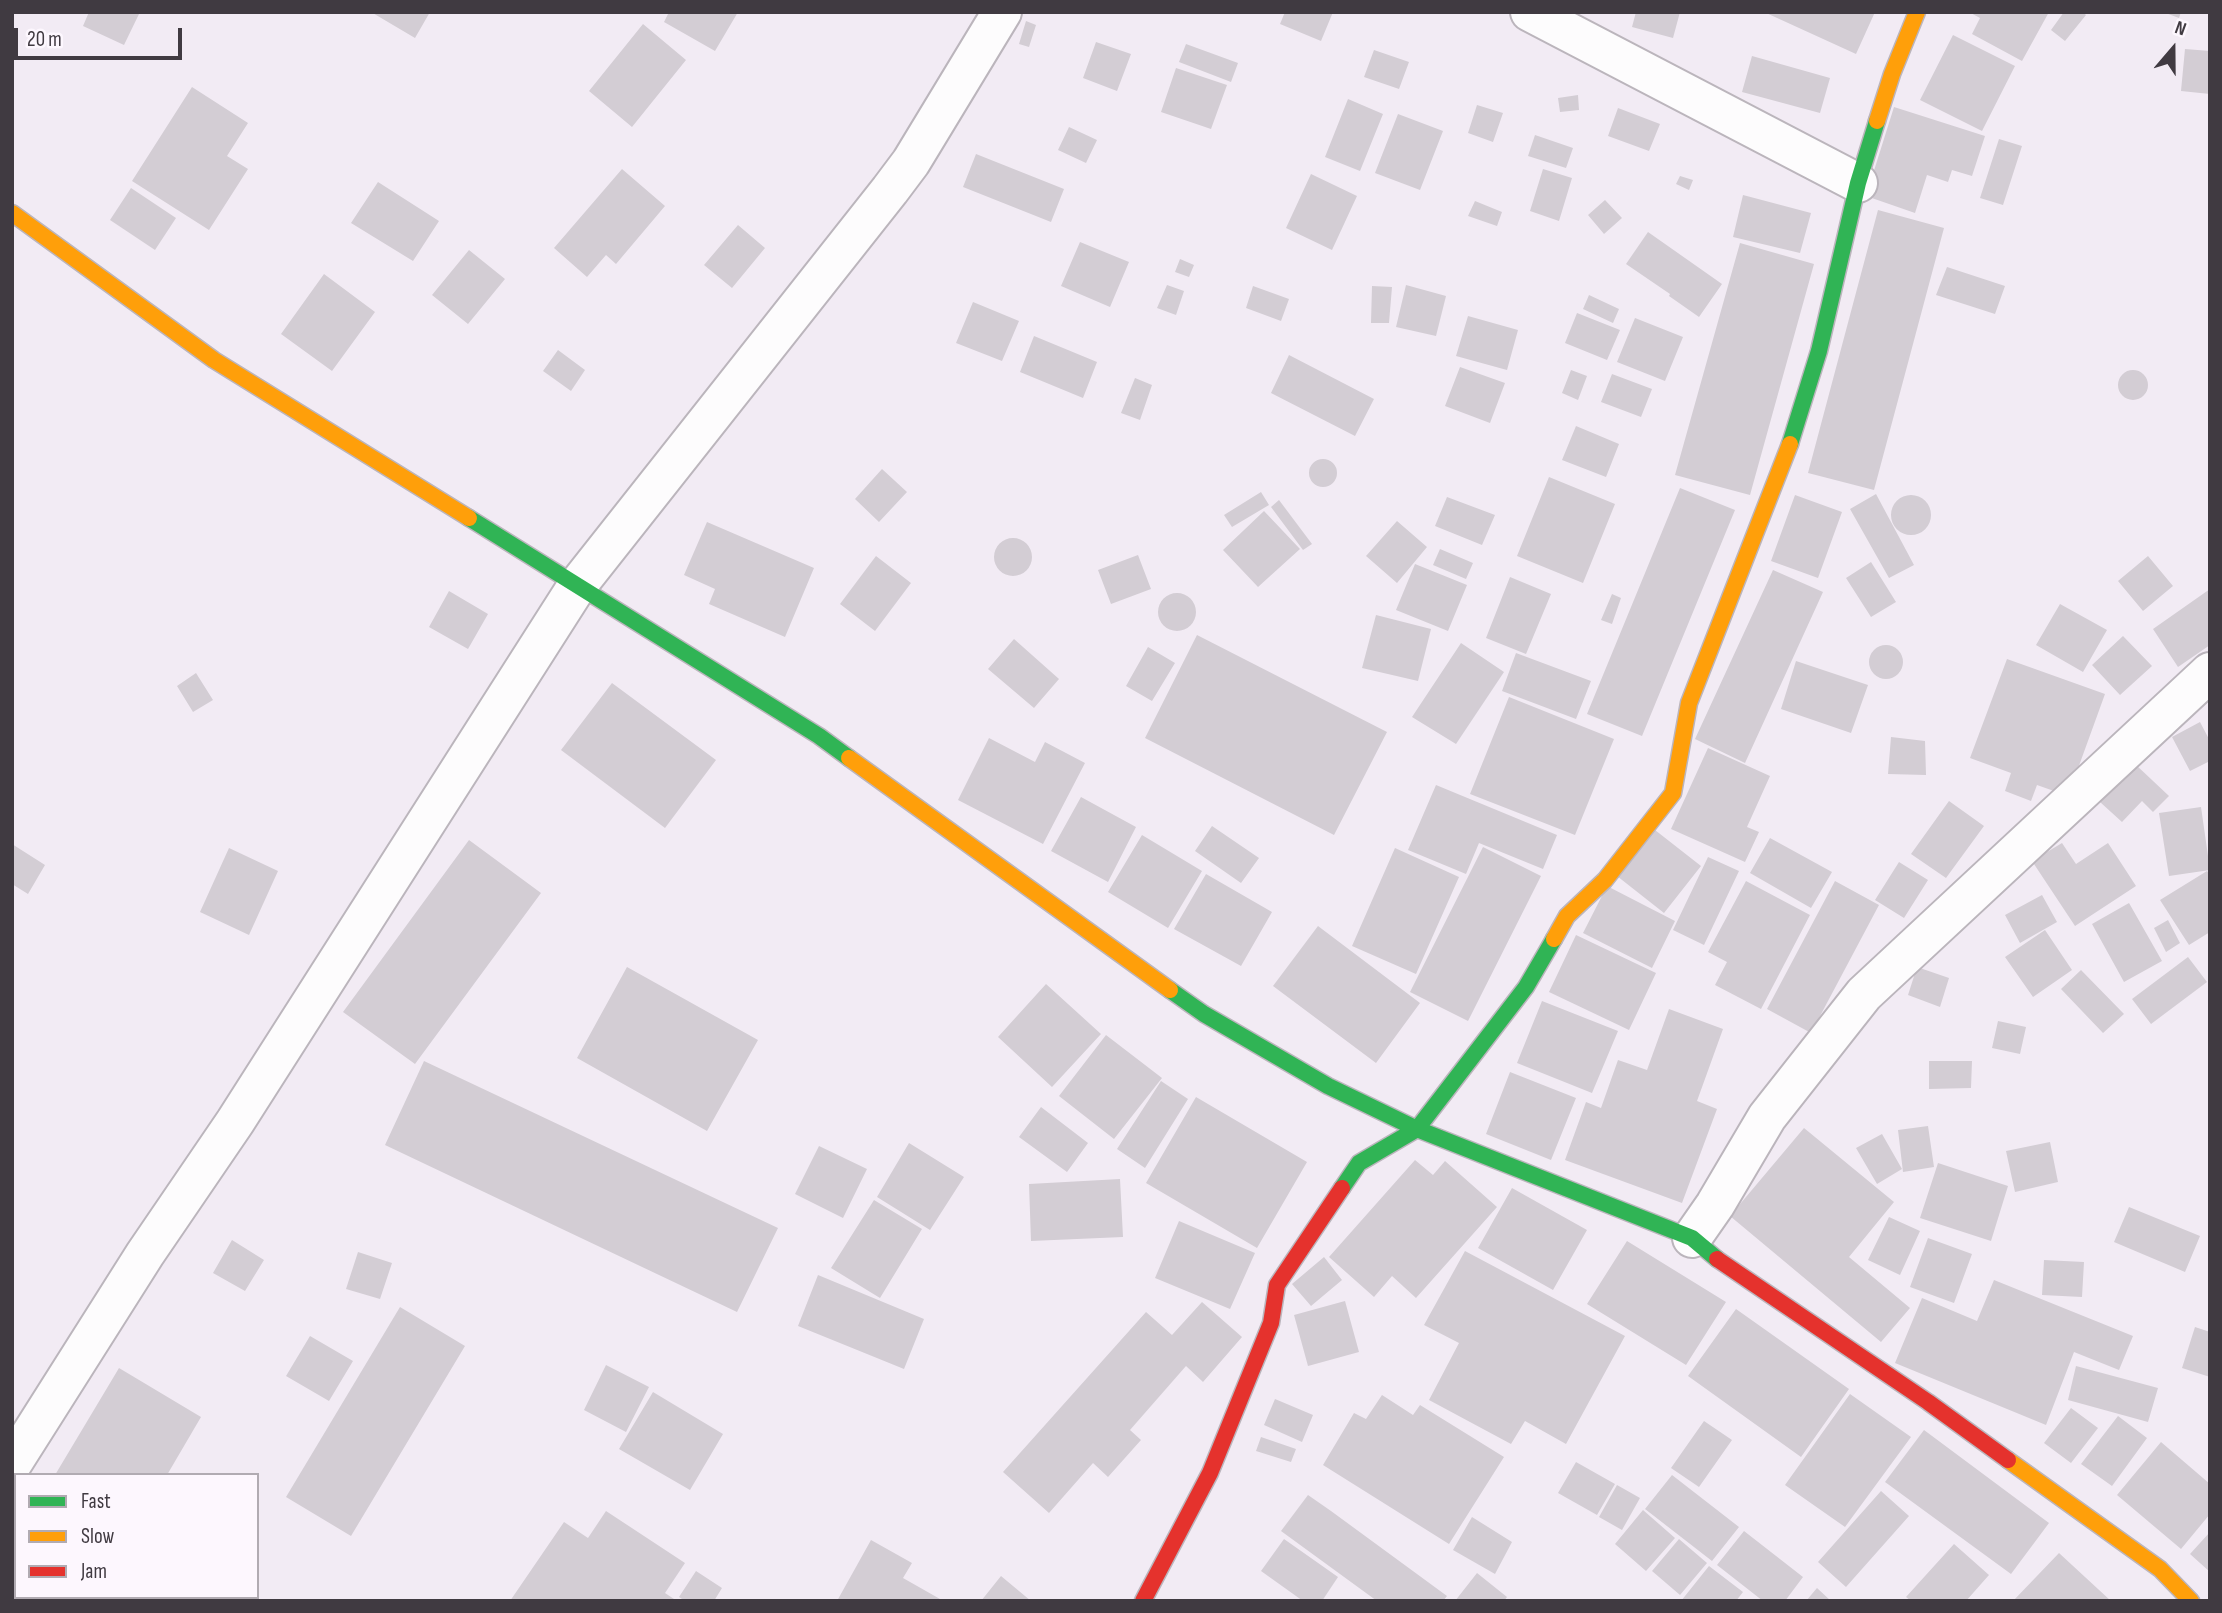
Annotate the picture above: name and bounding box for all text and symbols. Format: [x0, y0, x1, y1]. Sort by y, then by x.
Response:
scale bar [18, 14, 186, 58]
north arrow [2138, 14, 2208, 84]
text: N [2172, 16, 2189, 41]
text: 20 m [27, 27, 62, 52]
legend [14, 1473, 259, 1599]
text: Fast [81, 1489, 111, 1514]
text: Slow [81, 1524, 114, 1549]
text: Jam [81, 1559, 107, 1584]

